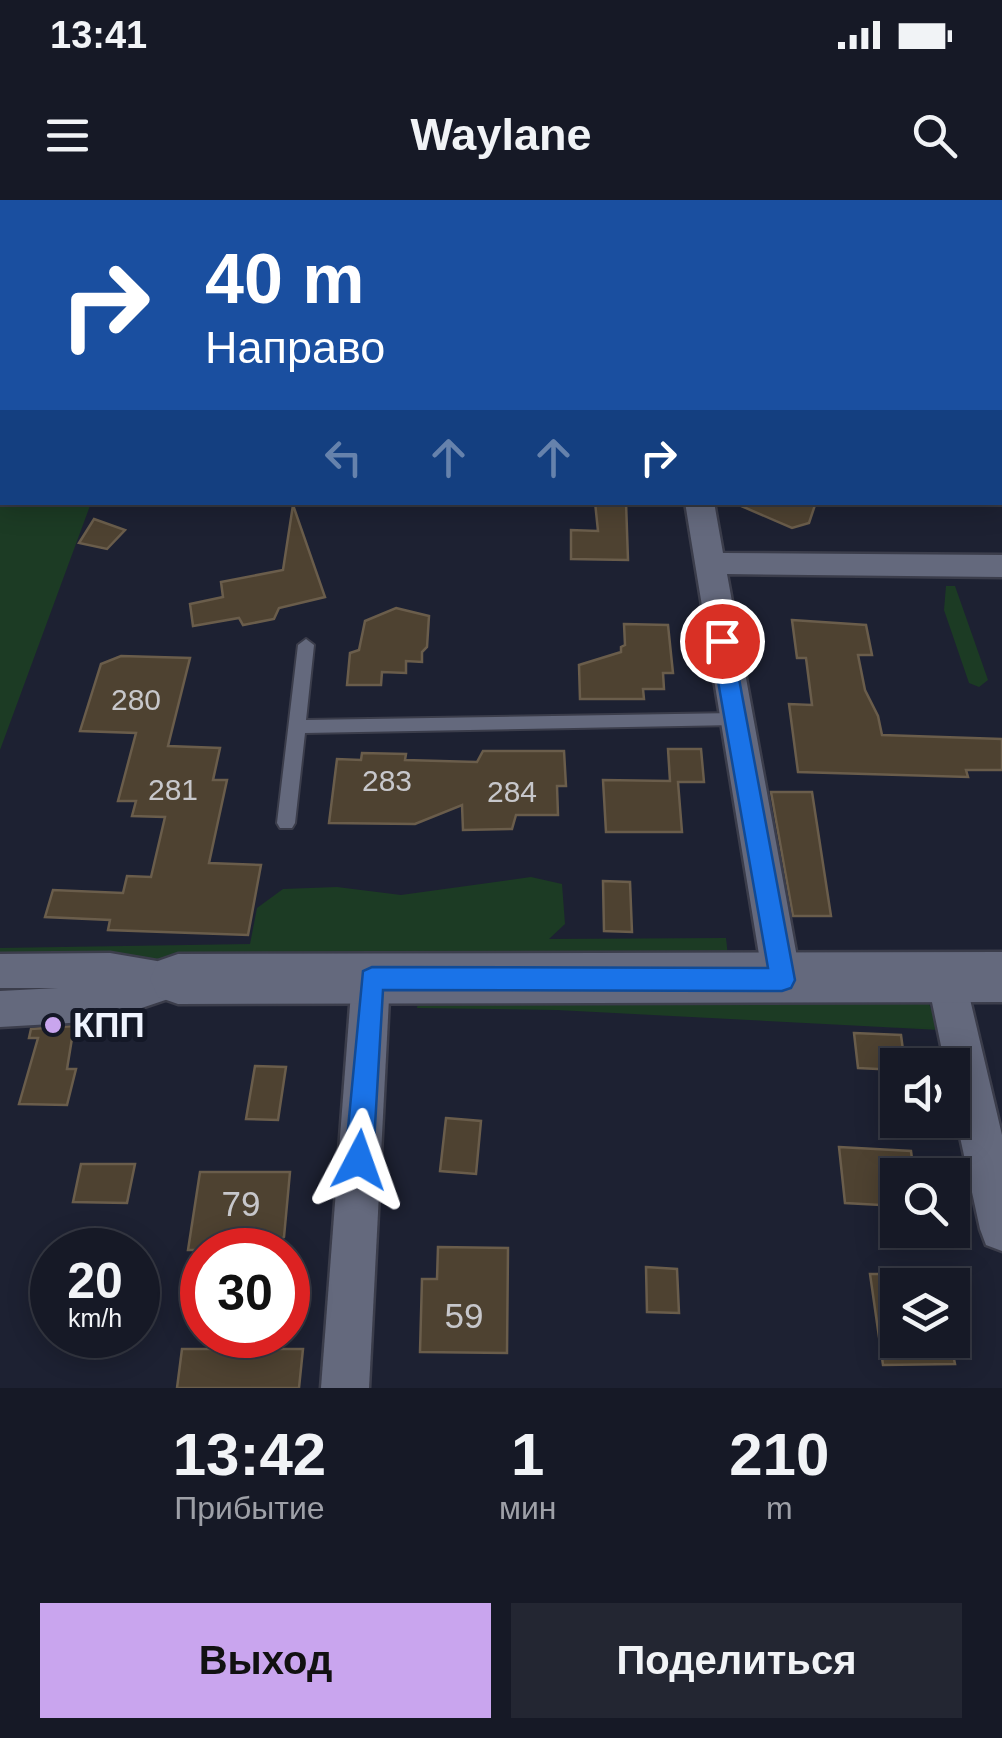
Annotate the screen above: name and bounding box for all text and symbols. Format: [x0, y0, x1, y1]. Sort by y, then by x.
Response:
text: 13:41 [50, 14, 147, 56]
icon: menu [40, 108, 95, 163]
icon: search [907, 108, 962, 163]
text: Waylane [411, 109, 591, 160]
icon: right [40, 240, 170, 370]
text: 40 m [205, 240, 365, 318]
text: Направо [205, 322, 385, 373]
icon: left [316, 430, 371, 485]
icon: ahead [421, 430, 476, 485]
icon: ahead [526, 430, 581, 485]
icon: right [631, 430, 686, 485]
pin [680, 599, 765, 684]
icon: arrive [695, 614, 750, 669]
house number: 280 [111, 683, 161, 716]
house number: 283 [362, 764, 412, 797]
house number: 281 [148, 773, 198, 806]
house number: 284 [487, 775, 537, 808]
place label: КПП [73, 1005, 145, 1044]
marker: КПП [42, 1014, 64, 1036]
map controls [880, 1048, 970, 1358]
button: sound [880, 1048, 970, 1138]
position arrow [307, 1108, 411, 1212]
button: search [880, 1158, 970, 1248]
house number: 79 [222, 1184, 260, 1223]
speed limit sign: 30 [180, 1228, 310, 1358]
text: 20 [67, 1253, 123, 1309]
button: layers [880, 1268, 970, 1358]
house number: 59 [445, 1296, 483, 1335]
text: km/h [68, 1304, 122, 1332]
text: 13:42 [173, 1421, 326, 1488]
text: 1 [511, 1421, 544, 1488]
text: 210 [729, 1421, 829, 1488]
text: Прибытие [174, 1490, 325, 1526]
text: мин [499, 1490, 556, 1526]
text: m [766, 1490, 793, 1526]
button: Выход [40, 1603, 491, 1718]
button: Поделиться [511, 1603, 962, 1718]

